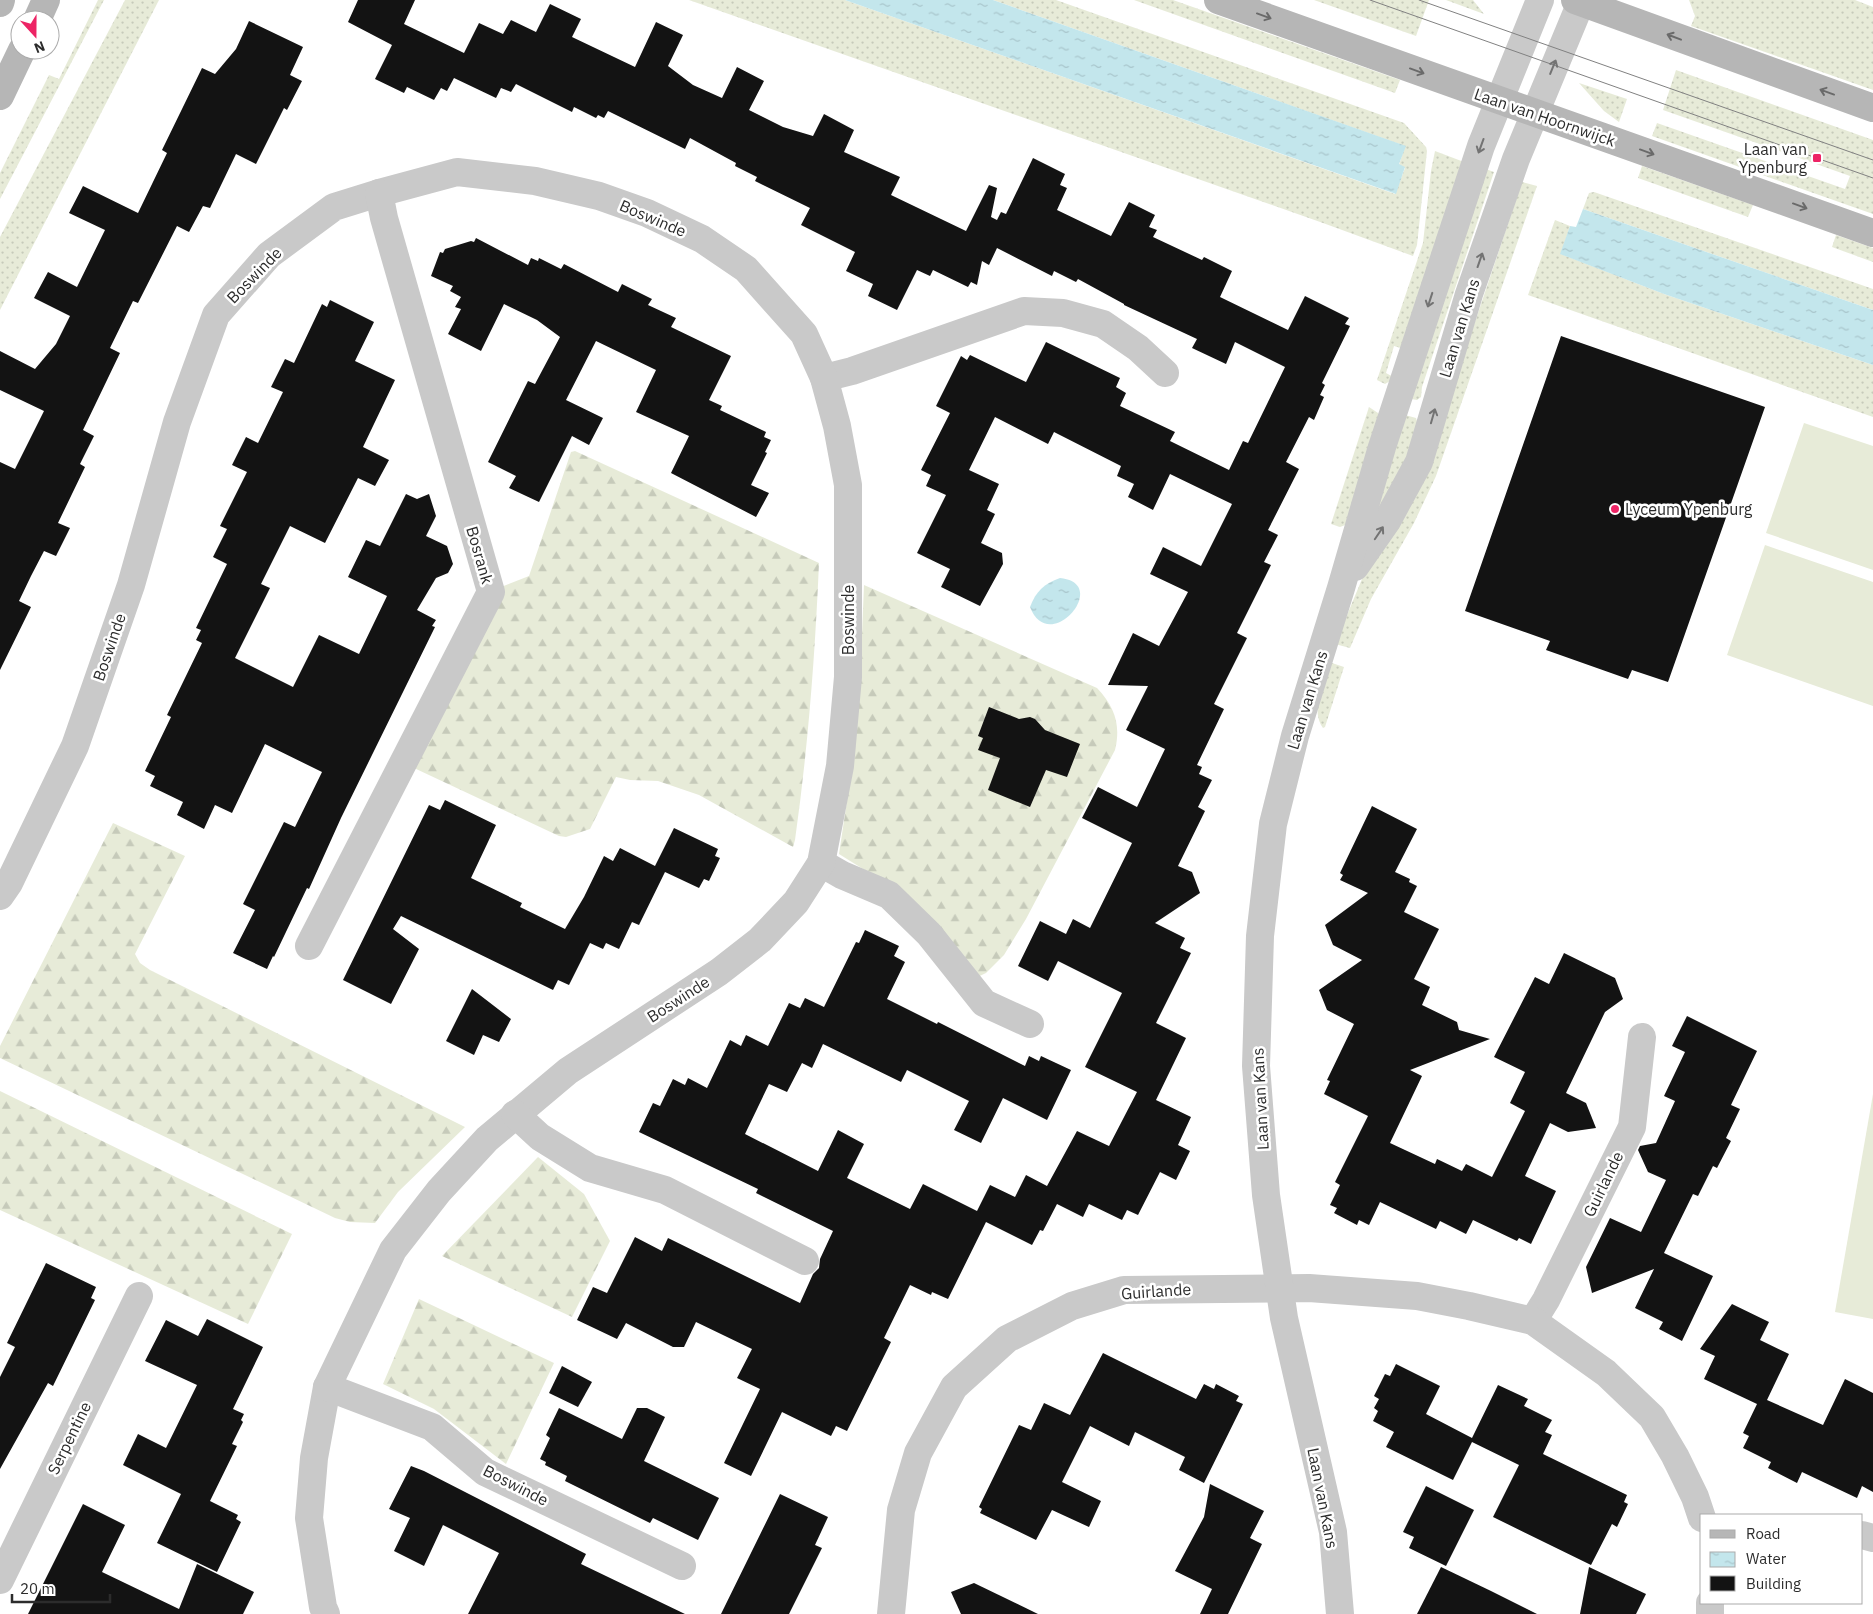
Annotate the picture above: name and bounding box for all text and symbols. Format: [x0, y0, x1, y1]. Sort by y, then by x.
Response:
north arrow [10, 10, 60, 60]
one-way arrow [1256, 12, 1271, 21]
one-way arrow [1667, 32, 1682, 41]
text: N [32, 37, 48, 57]
one-way arrow [1549, 60, 1558, 75]
one-way arrow [1408, 67, 1424, 76]
street label: Laan van Hoornwijck [1472, 83, 1619, 151]
one-way arrow [1820, 87, 1835, 96]
one-way arrow [1476, 138, 1485, 153]
place label: Laan van Ypenburg [1739, 139, 1808, 177]
one-way arrow [1638, 148, 1654, 157]
marker: Laan van Ypenburg [1811, 152, 1823, 164]
street label: Boswinde [617, 195, 690, 241]
one-way arrow [1792, 202, 1808, 212]
street label: Boswinde [222, 243, 286, 307]
one-way arrow [1476, 253, 1485, 269]
street label: Laan van Kans [1434, 276, 1484, 380]
one-way arrow [1425, 292, 1434, 307]
one-way arrow [1428, 408, 1438, 424]
place label: Lyceum Ypenburg [1625, 499, 1753, 519]
marker: Lyceum Ypenburg [1609, 503, 1621, 515]
street label: Bosrank [462, 524, 498, 587]
one-way arrow [1373, 526, 1384, 540]
street label: Boswinde [838, 585, 858, 655]
street label: Boswinde [88, 610, 130, 684]
street label: Laan van Kans [1282, 648, 1332, 752]
street label: Boswinde [643, 971, 713, 1027]
street label: Laan van Kans [1247, 1047, 1273, 1151]
street label: Guirlande [1579, 1148, 1627, 1220]
street label: Guirlande [1120, 1279, 1192, 1303]
street label: Serpentine [43, 1398, 95, 1478]
street label: Laan van Kans [1303, 1446, 1343, 1550]
street label: Boswinde [480, 1460, 552, 1510]
legend [1700, 1514, 1863, 1604]
text: Road [1746, 1524, 1781, 1543]
text: Water [1746, 1549, 1787, 1568]
scale bar [12, 1572, 110, 1604]
text: Building [1746, 1574, 1801, 1593]
text: 20 m [20, 1579, 55, 1598]

